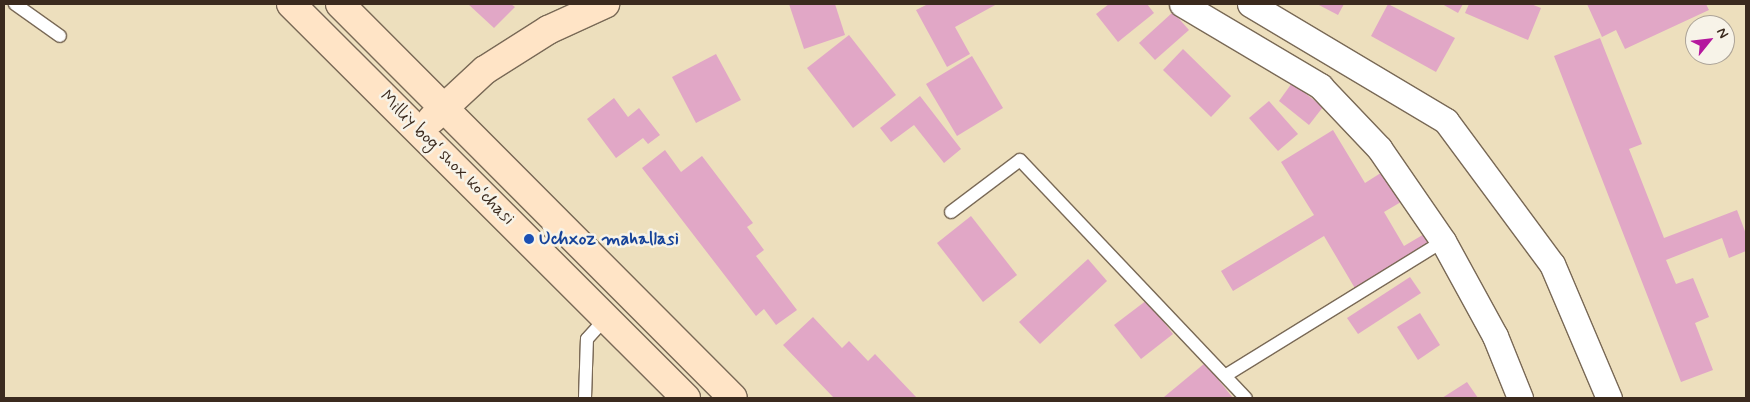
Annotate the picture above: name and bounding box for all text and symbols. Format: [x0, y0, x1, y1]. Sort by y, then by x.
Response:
north arrow [1685, 15, 1735, 65]
text: N [1712, 25, 1732, 42]
street label: Milliy bog‘ shox ko‘chasi [376, 87, 518, 229]
place label: Uchxoz mahallasi [539, 228, 674, 250]
marker: Uchxoz mahallasi [523, 233, 535, 245]

